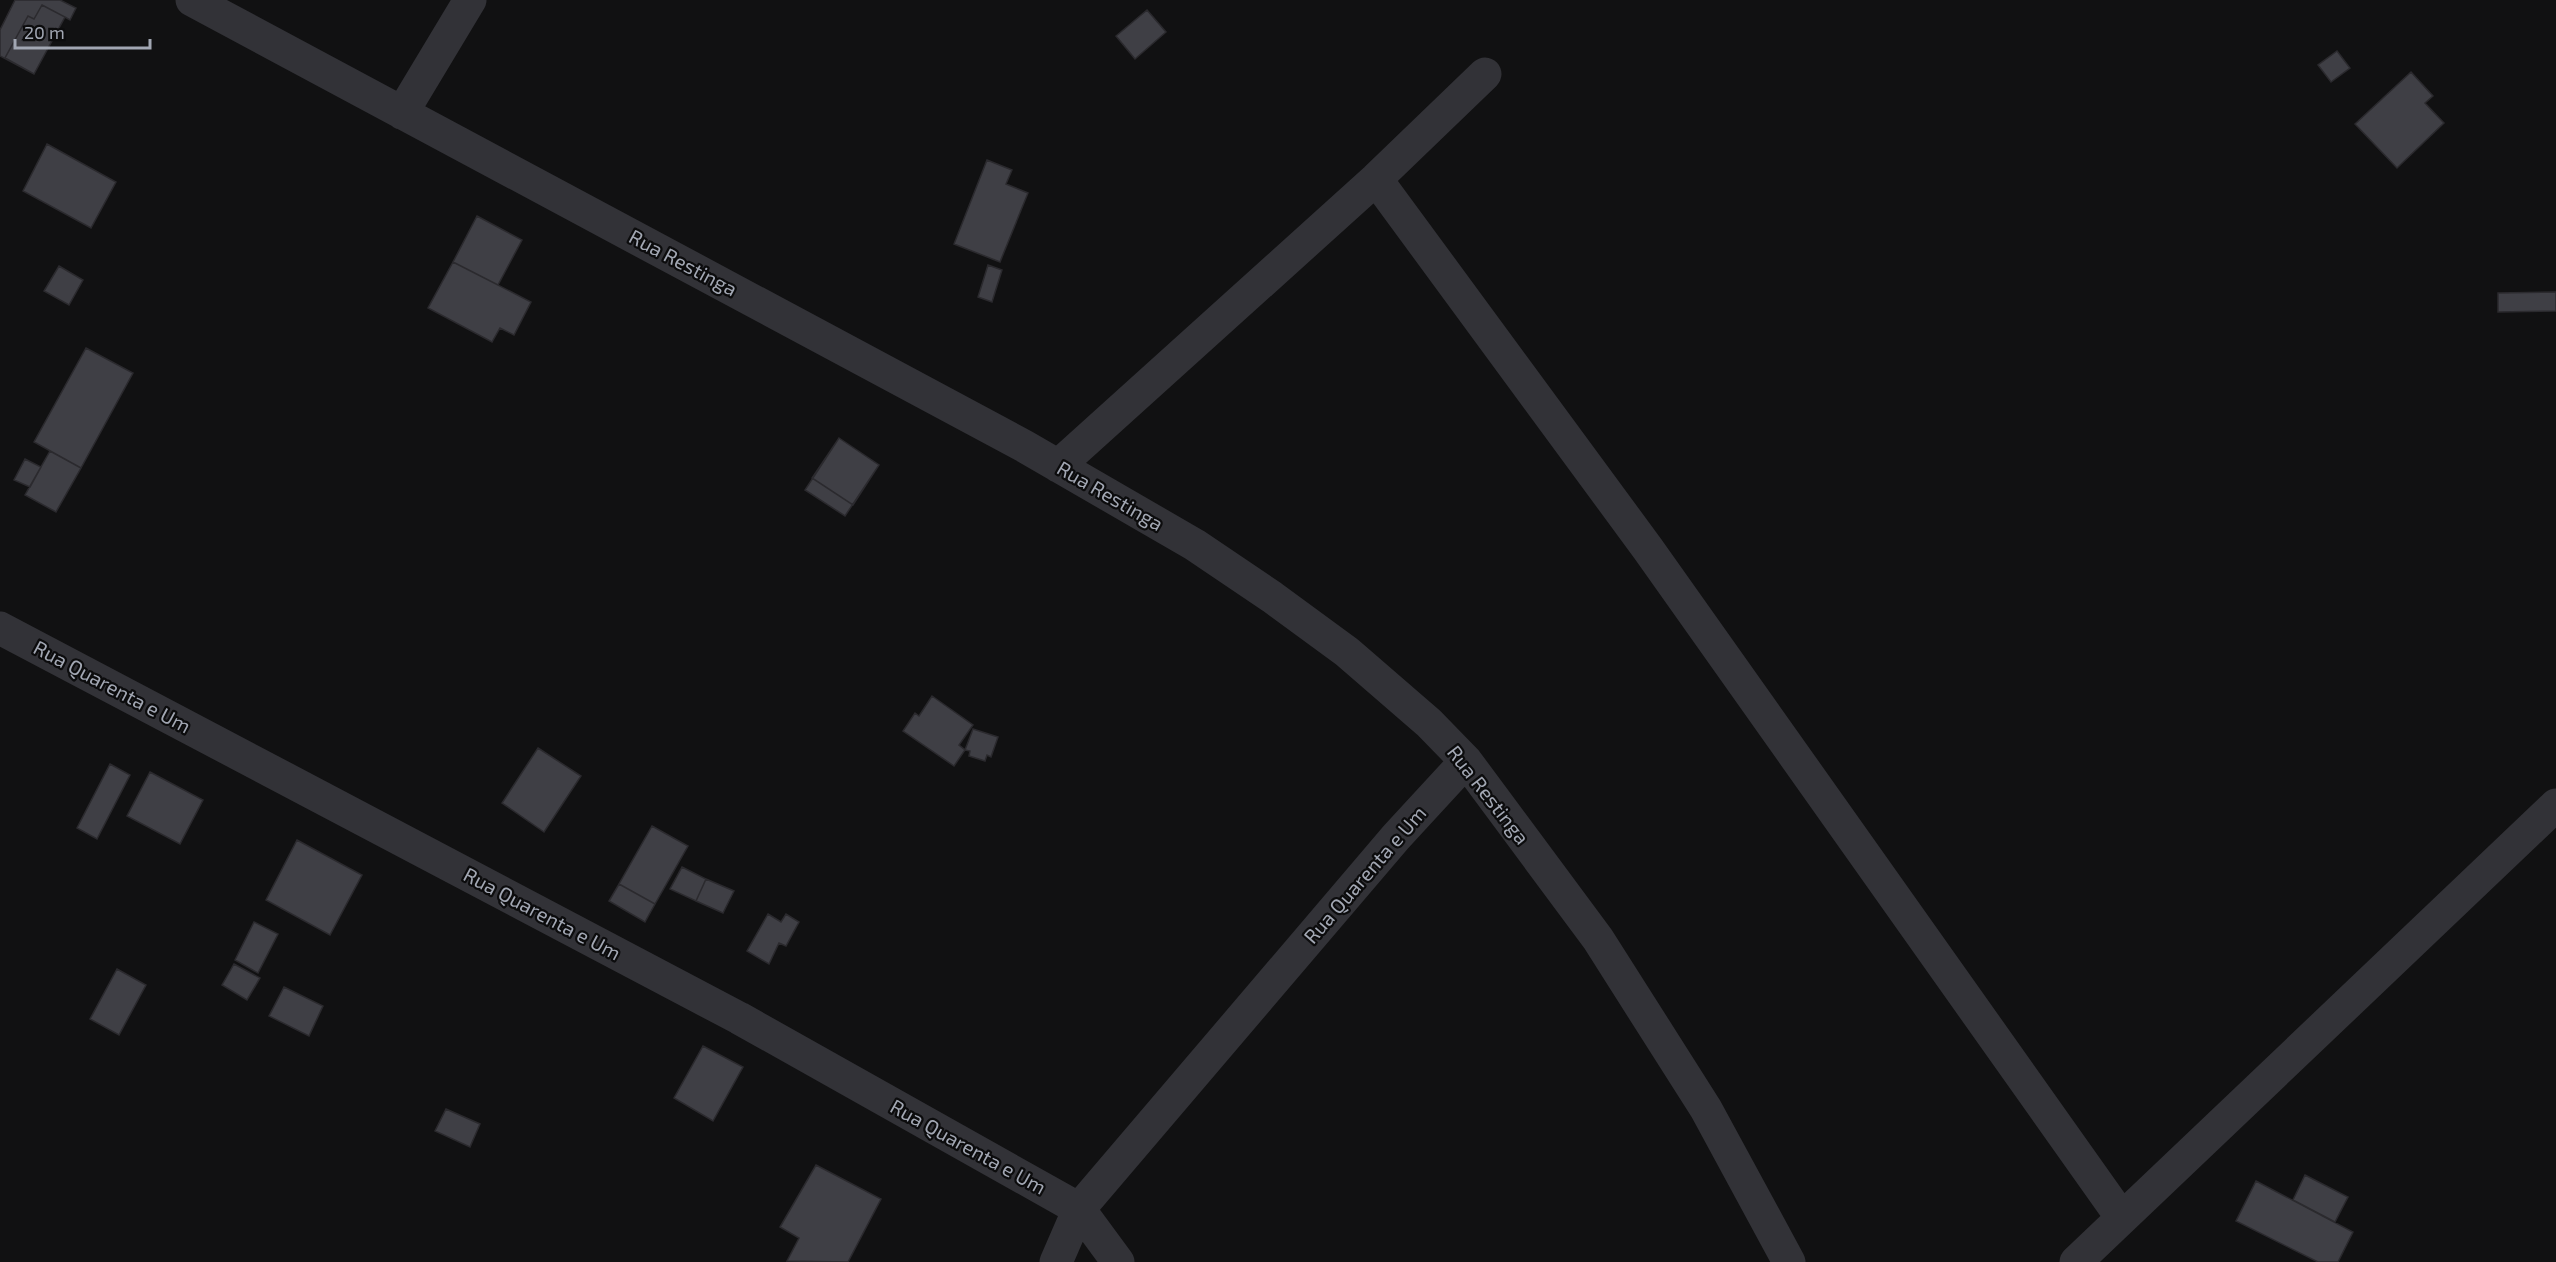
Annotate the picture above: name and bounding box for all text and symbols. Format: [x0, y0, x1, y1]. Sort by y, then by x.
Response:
scale bar [15, 12, 150, 50]
text: 20 m [24, 21, 65, 43]
street label: Rua Restinga [625, 224, 741, 301]
street label: Rua Restinga [1053, 455, 1168, 535]
street label: Rua Quarenta e Um [30, 635, 195, 738]
street label: Rua Restinga [1443, 740, 1535, 849]
street label: Rua Quarenta e Um [1298, 801, 1430, 948]
street label: Rua Quarenta e Um [460, 862, 625, 965]
street label: Rua Quarenta e Um [886, 1093, 1050, 1199]

